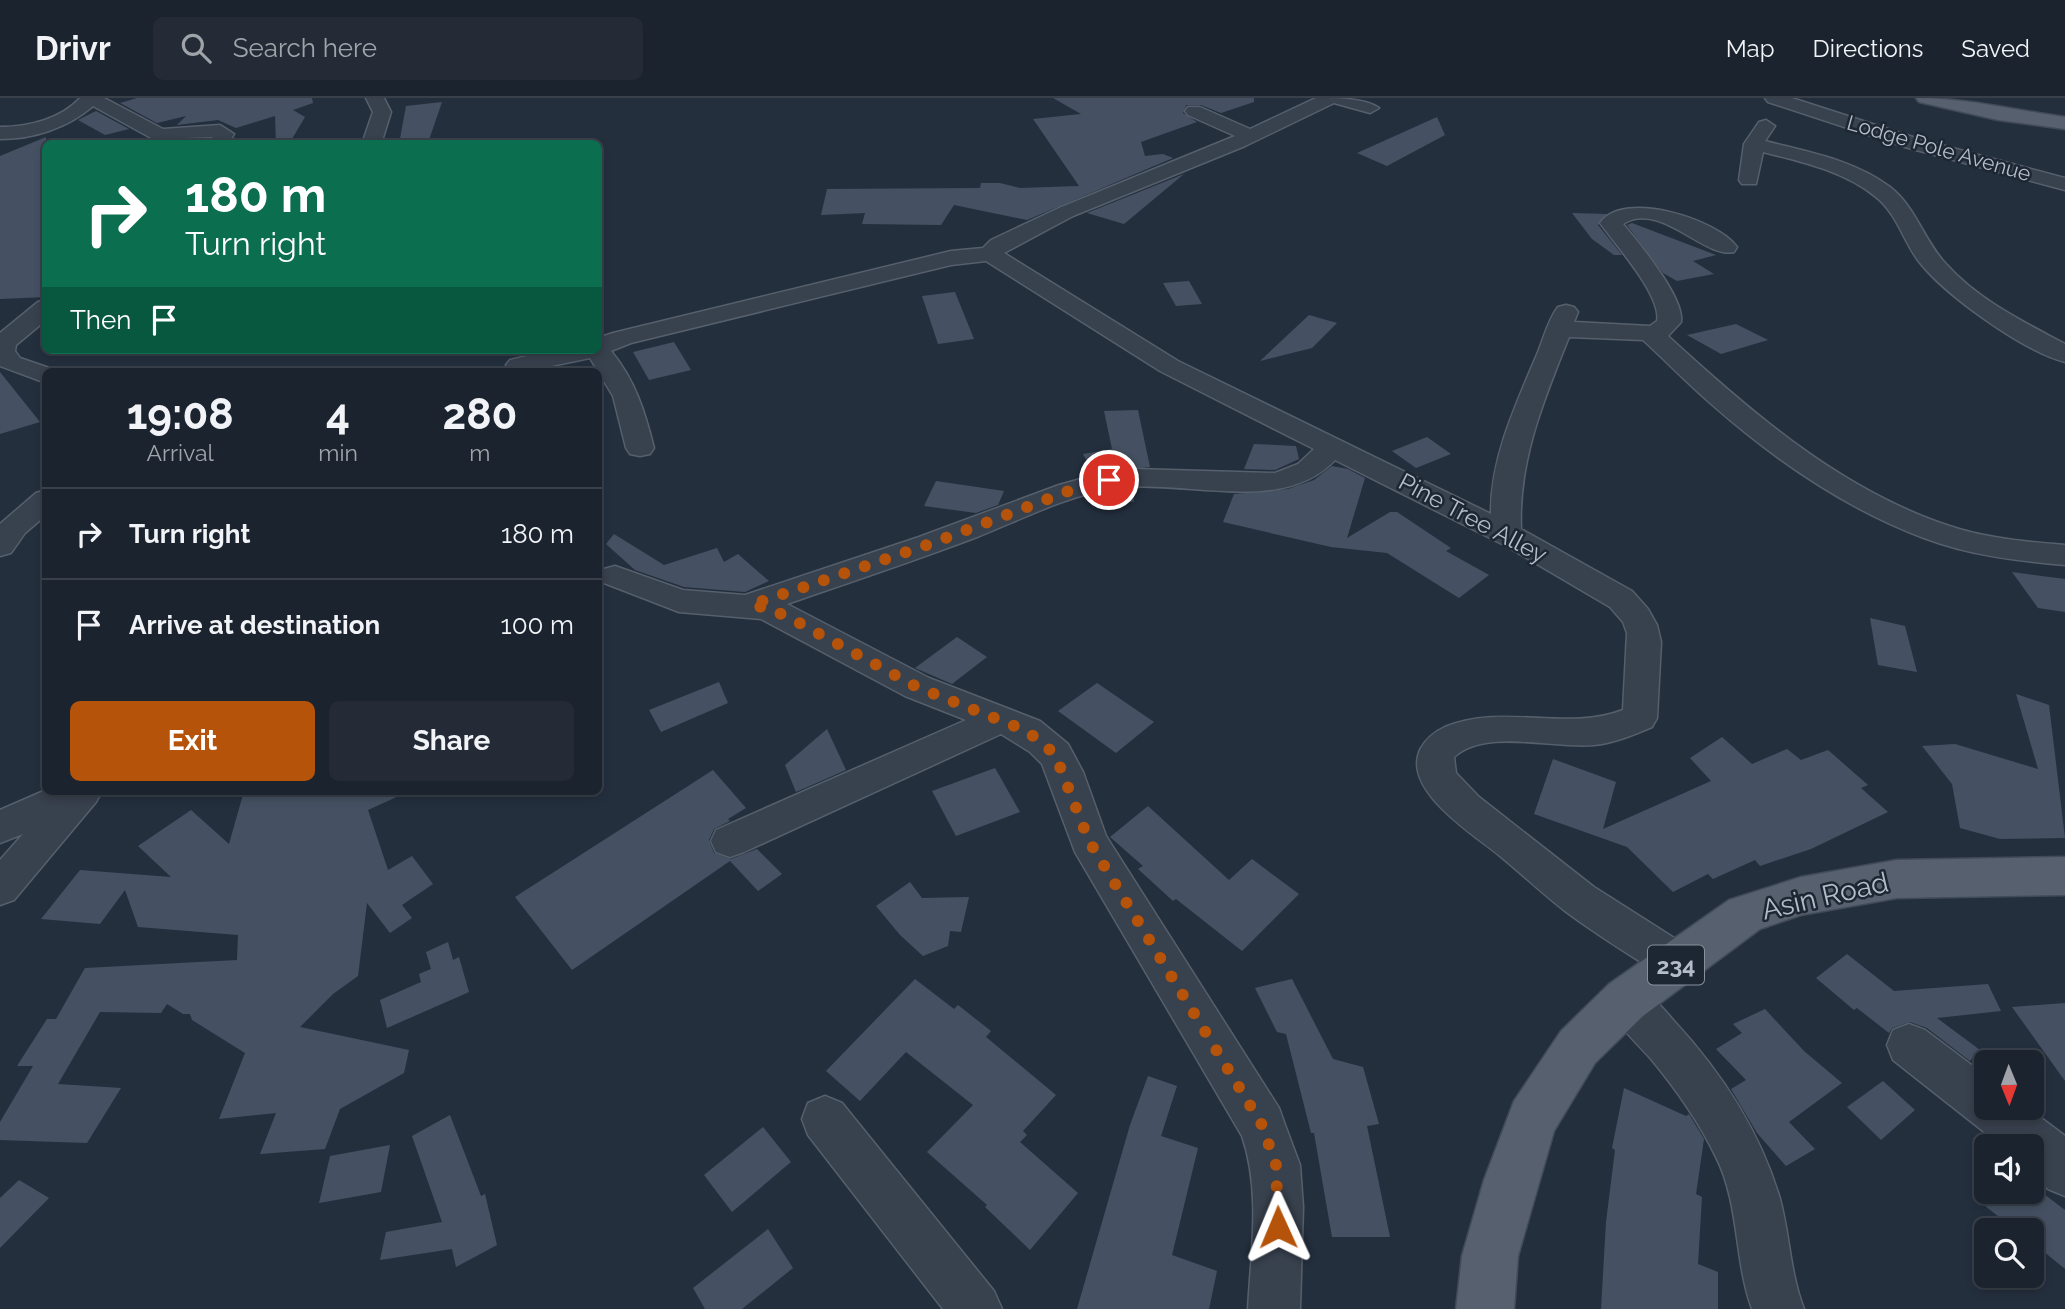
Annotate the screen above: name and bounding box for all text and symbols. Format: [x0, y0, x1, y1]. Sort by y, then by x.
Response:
search box [153, 17, 643, 80]
text: Drivr [35, 29, 111, 68]
icon: search [177, 29, 215, 67]
text: Search here [233, 33, 377, 63]
text: Map [1726, 34, 1775, 63]
text: Directions [1813, 34, 1923, 63]
text: Saved [1961, 34, 2030, 63]
street label: Lodge Pole Avenue [1844, 110, 2034, 186]
text: 180 m [185, 166, 326, 223]
icon: right [70, 168, 161, 259]
text: Turn right [185, 225, 326, 262]
icon: arrive [145, 301, 183, 339]
text: Then [70, 305, 131, 335]
text: 19:08 [127, 390, 234, 439]
text: 4 [326, 390, 350, 439]
text: 280 [442, 390, 517, 439]
text: Arrival [146, 439, 214, 466]
text: min [318, 439, 358, 466]
text: m [469, 439, 490, 466]
pin [1079, 450, 1139, 510]
icon: arrive [1090, 461, 1128, 499]
street label: Pine Tree Alley [1394, 467, 1552, 569]
icon: right [70, 515, 108, 553]
text: Turn right [129, 519, 250, 549]
text: 180 m [501, 519, 574, 549]
icon: arrive [70, 606, 108, 644]
text: Arrive at destination [129, 610, 380, 640]
text: 100 m [501, 610, 574, 640]
button: Exit [70, 701, 315, 781]
button: Share [329, 701, 574, 781]
street label: Asin Road [1758, 865, 1892, 927]
road number: 234 [1648, 946, 1704, 985]
north arrow [1974, 1050, 2044, 1120]
map controls [1974, 1050, 2044, 1288]
button: sound [1974, 1134, 2044, 1204]
position arrow [1241, 1190, 1315, 1264]
button: search [1974, 1218, 2044, 1288]

